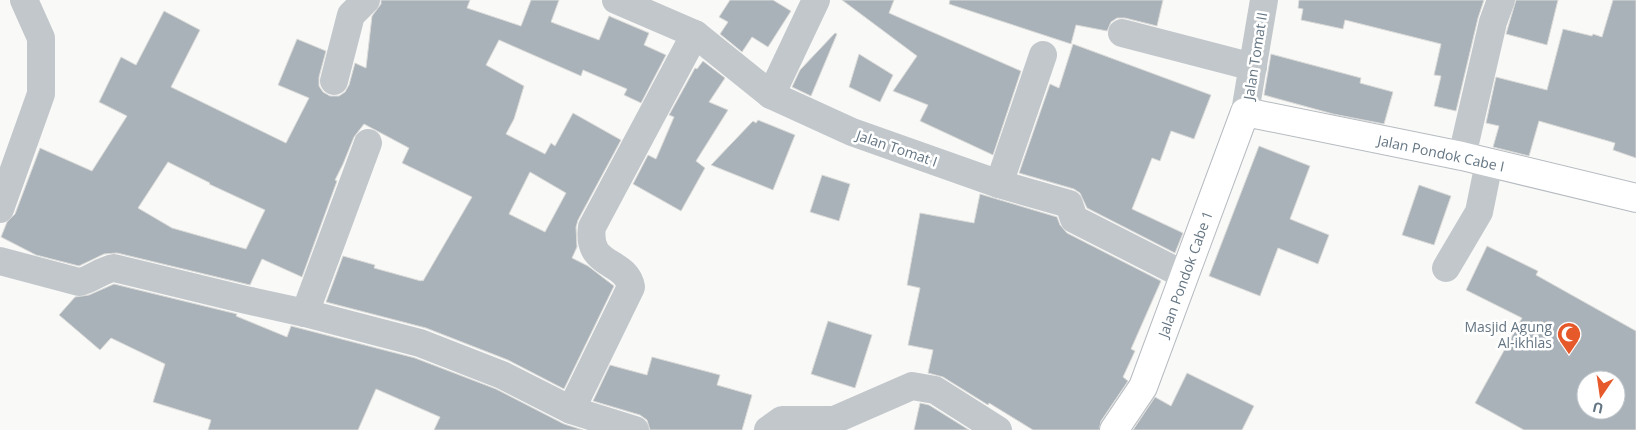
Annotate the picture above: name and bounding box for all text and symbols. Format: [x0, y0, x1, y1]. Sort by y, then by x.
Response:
street label: Jalan Tomat II [1238, 11, 1271, 103]
street label: Jalan Tomat I [852, 125, 940, 171]
street label: Jalan Pondok Cabe I [1374, 130, 1506, 176]
street label: Jalan Pondok Cabe 1 [1153, 208, 1217, 342]
place label: Masjid Agung Al-ikhlas [1464, 317, 1552, 352]
mosque icon: Masjid Agung Al-ikhlas [1556, 321, 1582, 355]
north arrow [1576, 370, 1626, 420]
text: U [1591, 398, 1605, 419]

